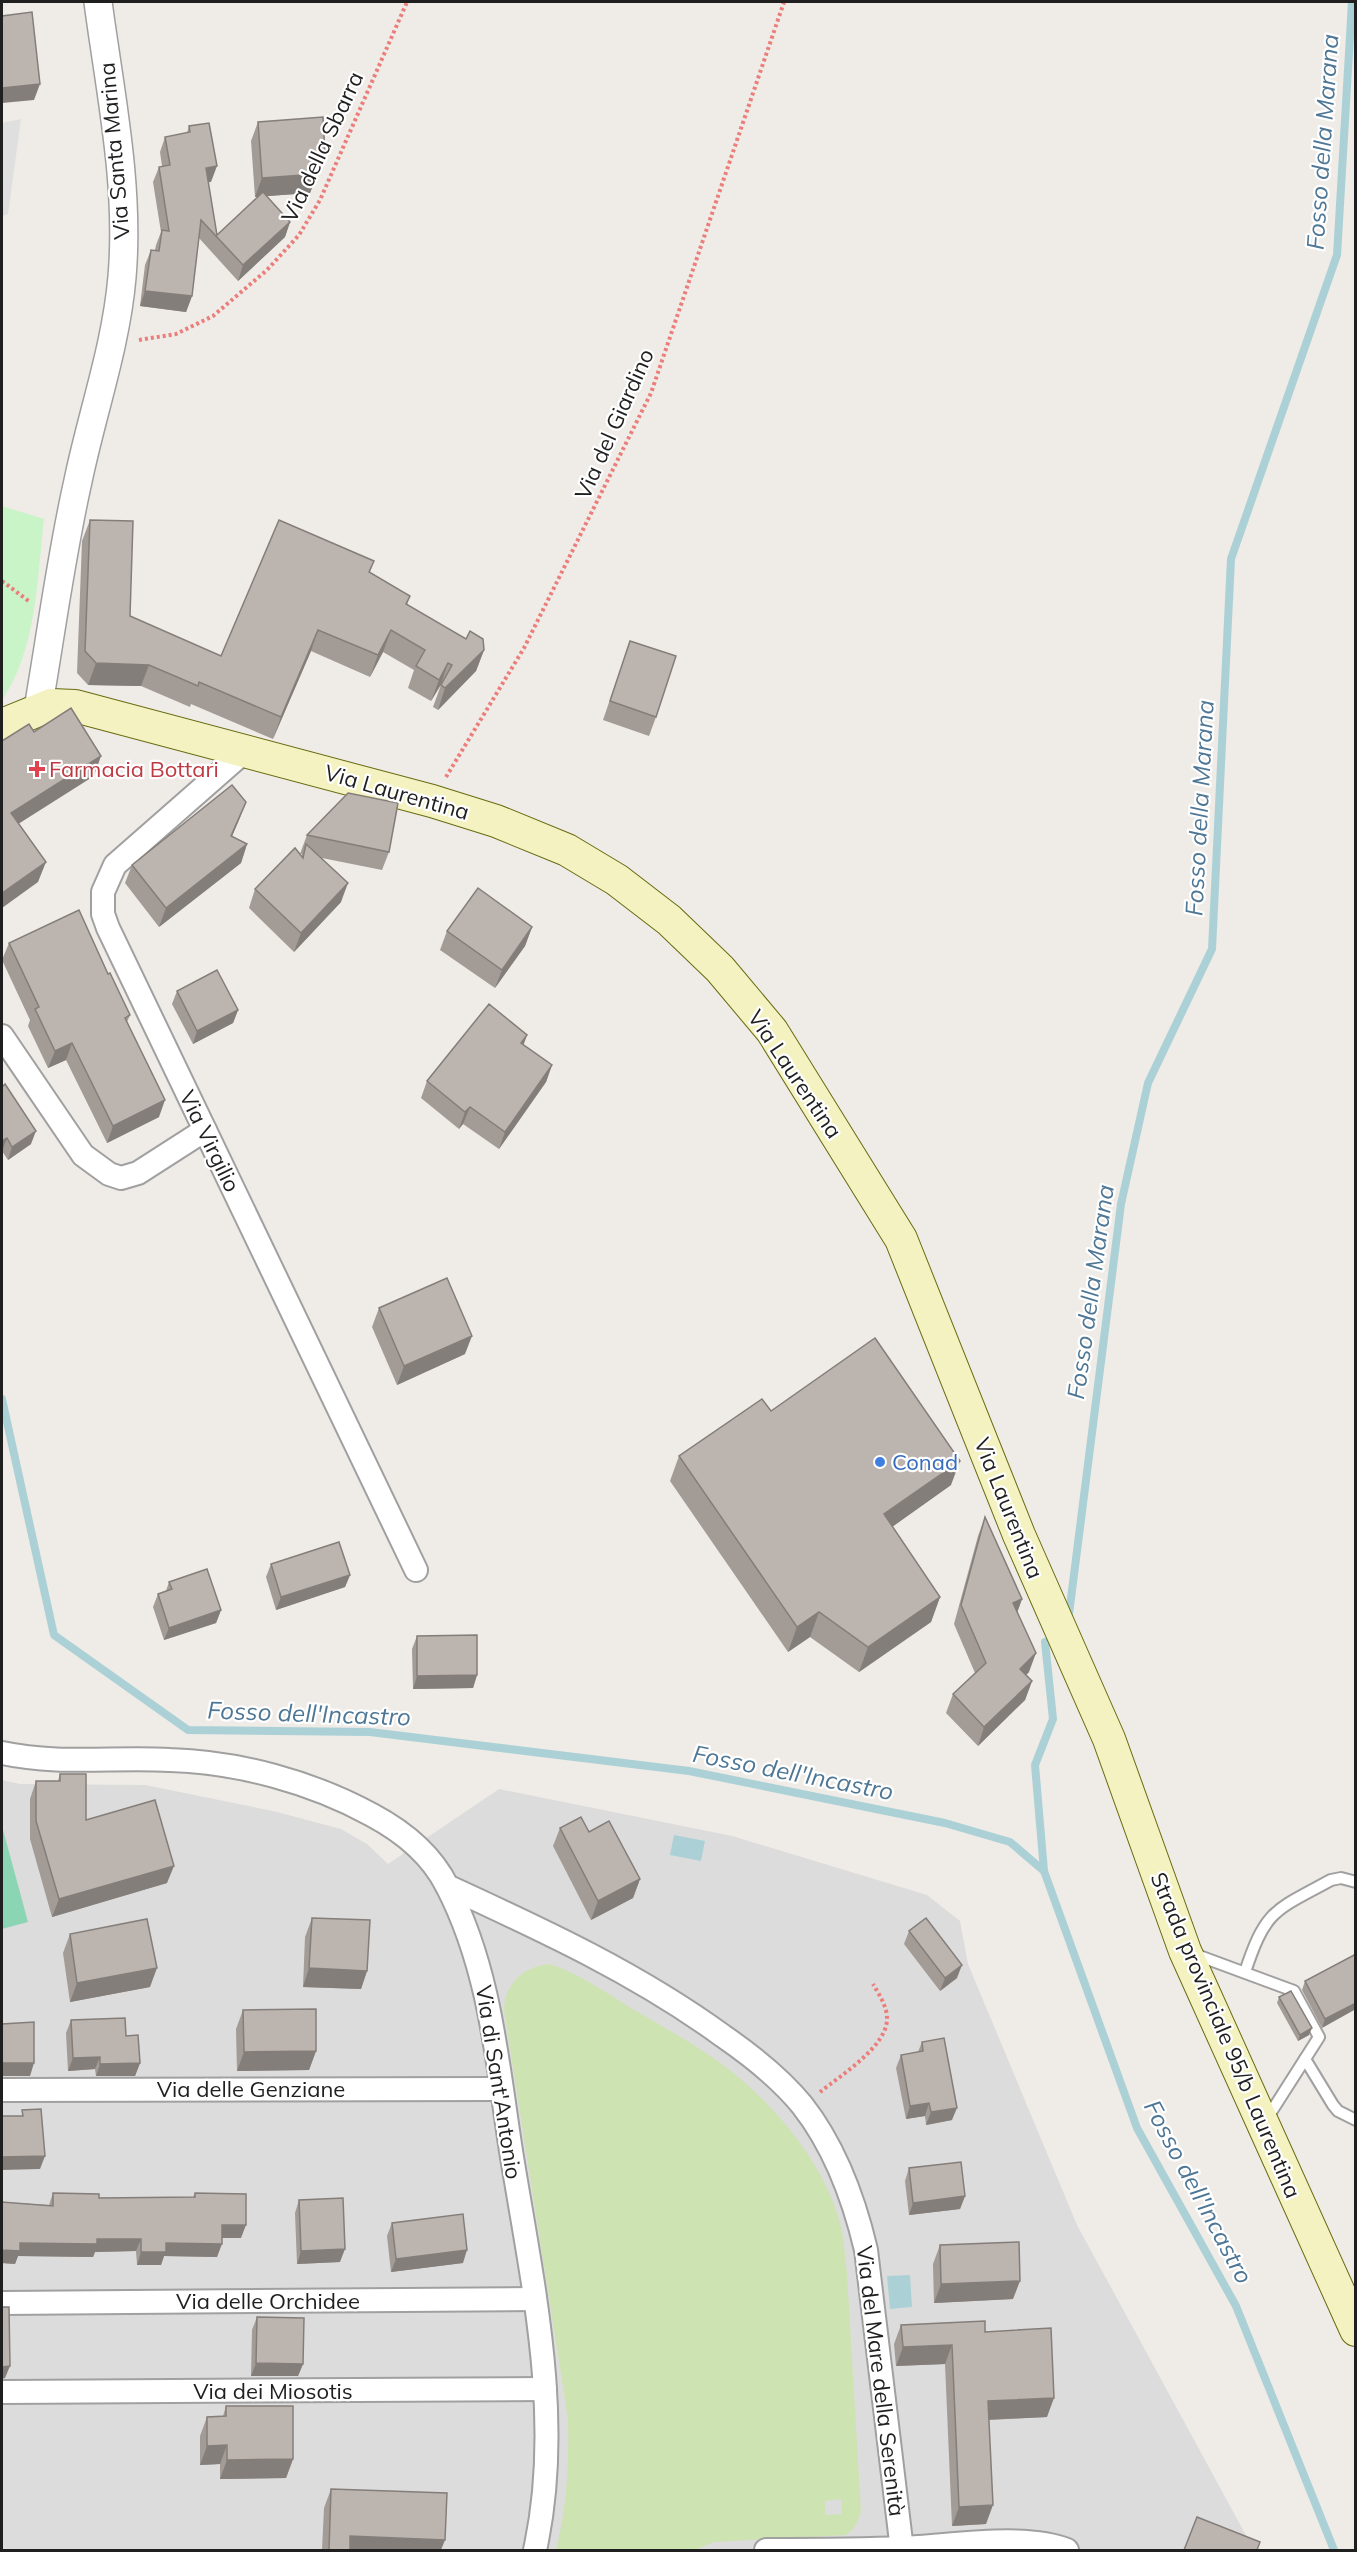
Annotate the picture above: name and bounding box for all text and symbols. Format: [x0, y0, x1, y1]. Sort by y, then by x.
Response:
water label: Fosso della Marana [1299, 33, 1345, 251]
street label: Via Santa Marina [92, 61, 136, 241]
street label: Via della Sbarra [275, 67, 369, 227]
street label: Via del Giardino [568, 344, 660, 504]
water label: Fosso della Marana [1178, 699, 1220, 917]
place label: Farmacia Bottari [49, 755, 219, 783]
street label: Via Laurentina [321, 758, 473, 826]
marker: Farmacia Bottari [30, 762, 44, 776]
street label: Via Laurentina [742, 1004, 848, 1144]
street label: Via Virgilio [173, 1086, 247, 1196]
water label: Fosso della Marana [1060, 1183, 1120, 1401]
street label: Via Laurentina [968, 1434, 1050, 1582]
place label: Conad [892, 1448, 958, 1476]
marker: Conad [873, 1455, 887, 1469]
water label: Fosso dell'Incastro [207, 1694, 411, 1732]
water label: Fosso dell'Incastro [690, 1738, 896, 1806]
street label: Strada provinciale 95/b Laurentina [1144, 1868, 1308, 2202]
street label: Via di Sant'Antonio [470, 1983, 528, 2181]
street label: Via delle Genziane [157, 2075, 345, 2103]
water label: Fosso dell'Incastro [1138, 2095, 1260, 2288]
street label: Via del Mare della Serenità [851, 2244, 911, 2518]
street label: Via delle Orchidee [176, 2287, 360, 2315]
street label: Via dei Miosotis [193, 2377, 353, 2405]

